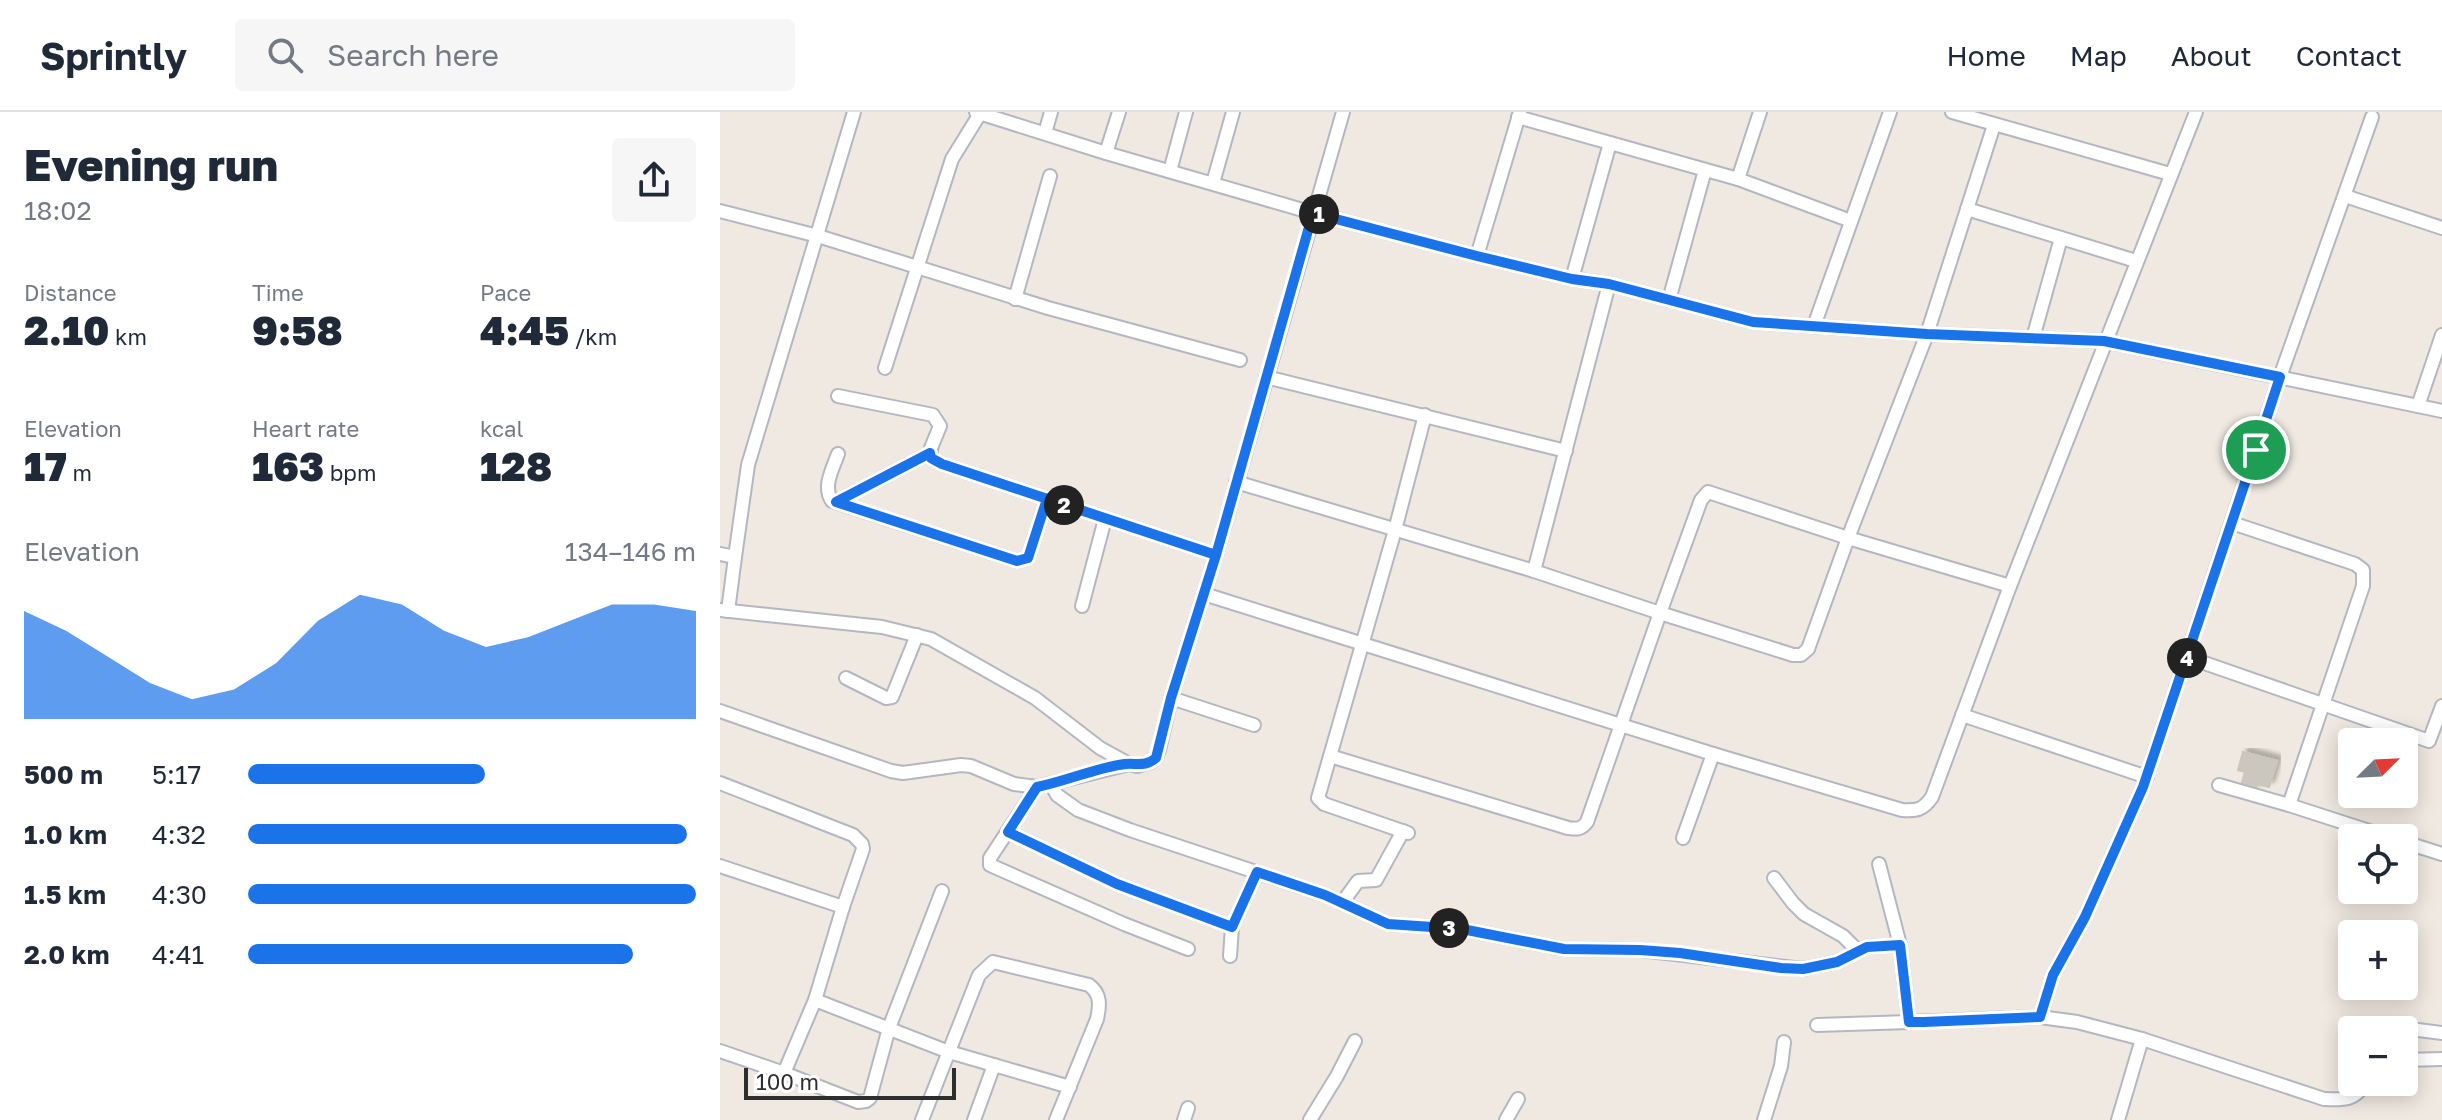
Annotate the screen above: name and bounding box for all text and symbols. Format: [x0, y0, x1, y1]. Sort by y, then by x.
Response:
search box [235, 19, 795, 91]
text: Sprintly [40, 33, 187, 78]
icon: search [263, 33, 307, 77]
text: Search here [327, 37, 499, 73]
text: Home [1947, 39, 2026, 72]
text: Map [2070, 39, 2127, 72]
text: About [2171, 39, 2252, 72]
text: Contact [2296, 39, 2402, 72]
text: Evening run [24, 138, 278, 191]
button: share [612, 138, 696, 222]
pin: 1 [1299, 194, 1339, 234]
text: 18:02 [24, 195, 91, 226]
text: 1 [1313, 200, 1325, 227]
text: Distance [24, 279, 116, 306]
text: Time [252, 279, 304, 306]
text: Pace [480, 279, 531, 306]
text: 2.10 [24, 306, 110, 354]
text: 9:58 [252, 306, 343, 354]
text: 4:45 [480, 306, 569, 354]
text: km [110, 323, 147, 350]
text: /km [569, 323, 617, 350]
text: Elevation [24, 415, 122, 442]
text: Heart rate [252, 415, 359, 442]
text: kcal [480, 415, 523, 442]
pin [2222, 416, 2290, 484]
icon: arrive [2234, 428, 2278, 472]
text: 17 [24, 442, 67, 490]
text: 163 [252, 442, 324, 490]
text: 128 [480, 442, 552, 490]
text: m [67, 459, 92, 486]
text: bpm [324, 459, 376, 486]
pin: 2 [1044, 485, 1084, 525]
text: 2 [1057, 491, 1071, 518]
text: Elevation [24, 536, 140, 567]
text: 134–146 m [565, 536, 696, 567]
pin: 4 [2167, 638, 2207, 678]
text: 4 [2180, 644, 2194, 671]
north arrow [2338, 728, 2418, 808]
map controls [2338, 728, 2418, 1096]
text: 500 m [24, 759, 103, 790]
text: 5:17 [152, 759, 201, 790]
text: 1.0 km [24, 819, 107, 850]
text: 4:32 [152, 819, 206, 850]
button: locate [2338, 824, 2418, 904]
text: 1.5 km [24, 879, 106, 910]
text: 4:30 [152, 879, 207, 910]
pin: 3 [1429, 908, 1469, 948]
text: 3 [1442, 914, 1456, 941]
button: + [2338, 920, 2418, 1000]
text: 2.0 km [24, 939, 109, 970]
text: 4:41 [152, 939, 204, 970]
button: − [2338, 1016, 2418, 1096]
scale bar [744, 1064, 956, 1100]
text: 100 m [756, 1068, 819, 1095]

